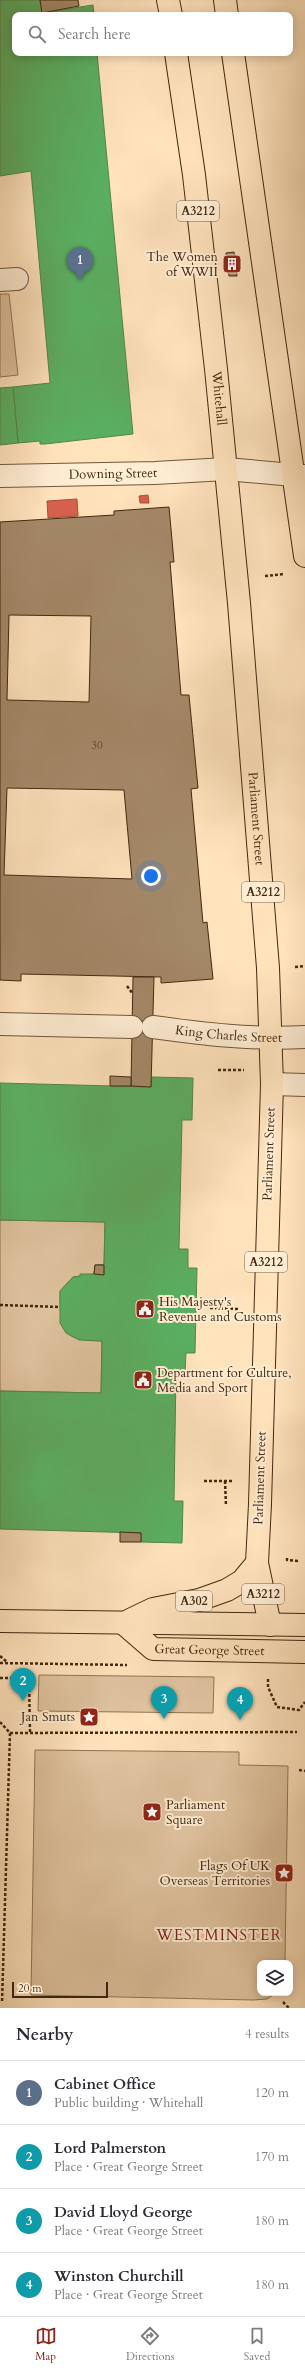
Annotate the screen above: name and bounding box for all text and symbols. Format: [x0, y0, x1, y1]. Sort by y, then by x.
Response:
search box [12, 12, 293, 56]
icon: search [26, 23, 48, 45]
text: Search here [58, 24, 131, 44]
road number: A3212 [177, 201, 219, 221]
pin: 1 [67, 247, 93, 280]
place label: The Women of WWII [146, 248, 219, 281]
building icon: The Women of WWII [221, 253, 243, 275]
street label: Whitehall [207, 369, 231, 427]
street label: Downing Street [69, 464, 158, 484]
house number: 30 [91, 738, 103, 753]
street label: Parliament Street [243, 771, 269, 866]
your location [141, 866, 161, 886]
road number: A3212 [242, 882, 284, 902]
street label: King Charles Street [174, 1021, 282, 1047]
street label: Parliament Street [258, 1107, 280, 1201]
road number: A3212 [245, 1252, 287, 1272]
place label: His Majesty's Revenue and Customs [159, 1293, 282, 1326]
public building icon: His Majesty's Revenue and Customs [134, 1298, 156, 1320]
place label: Department for Culture, Media and Sport [157, 1364, 292, 1397]
public building icon: Department for Culture, Media and Sport [132, 1369, 154, 1391]
street label: Parliament Street [249, 1431, 271, 1525]
road number: A3212 [242, 1584, 284, 1604]
road number: A302 [176, 1591, 212, 1611]
street label: Great George Street [154, 1640, 265, 1660]
pin: 2 [10, 1668, 36, 1701]
pin: 3 [151, 1686, 177, 1719]
pin: 4 [227, 1687, 253, 1720]
place icon: Jan Smuts [78, 1706, 100, 1728]
place label: Jan Smuts [19, 1708, 75, 1726]
place label: Parliament Square [166, 1796, 225, 1829]
place icon: Parliament Square [141, 1801, 163, 1823]
place label: Flags Of UK Overseas Territories [159, 1857, 270, 1890]
place icon: Flags Of UK Overseas Territories [273, 1862, 295, 1884]
district label: WESTMINSTER [155, 1925, 282, 1945]
map controls [257, 1960, 293, 1996]
button: layers [257, 1960, 293, 1996]
scale bar [12, 1980, 108, 1999]
text: 20 m [18, 1981, 42, 1996]
text: Nearby [16, 2023, 73, 2046]
text: 4 results [245, 2025, 289, 2043]
text: Cabinet Office [54, 2074, 156, 2094]
text: 1 [26, 2084, 32, 2102]
text: 120 m [255, 2084, 289, 2102]
text: Public building · Whitehall [54, 2094, 203, 2112]
text: Lord Palmerston [54, 2138, 166, 2158]
text: 2 [26, 2148, 32, 2166]
text: 170 m [255, 2148, 289, 2166]
text: Place · Great George Street [54, 2158, 203, 2176]
text: David Lloyd George [54, 2202, 193, 2222]
text: 3 [26, 2212, 32, 2230]
text: 180 m [255, 2212, 289, 2230]
text: Place · Great George Street [54, 2222, 203, 2240]
text: Winston Churchill [54, 2266, 184, 2286]
text: 4 [26, 2276, 32, 2294]
text: 180 m [255, 2276, 289, 2294]
text: Place · Great George Street [54, 2286, 203, 2304]
tab: Map [35, 2325, 57, 2364]
tab: Directions [126, 2325, 174, 2364]
tab: Saved [244, 2325, 270, 2364]

